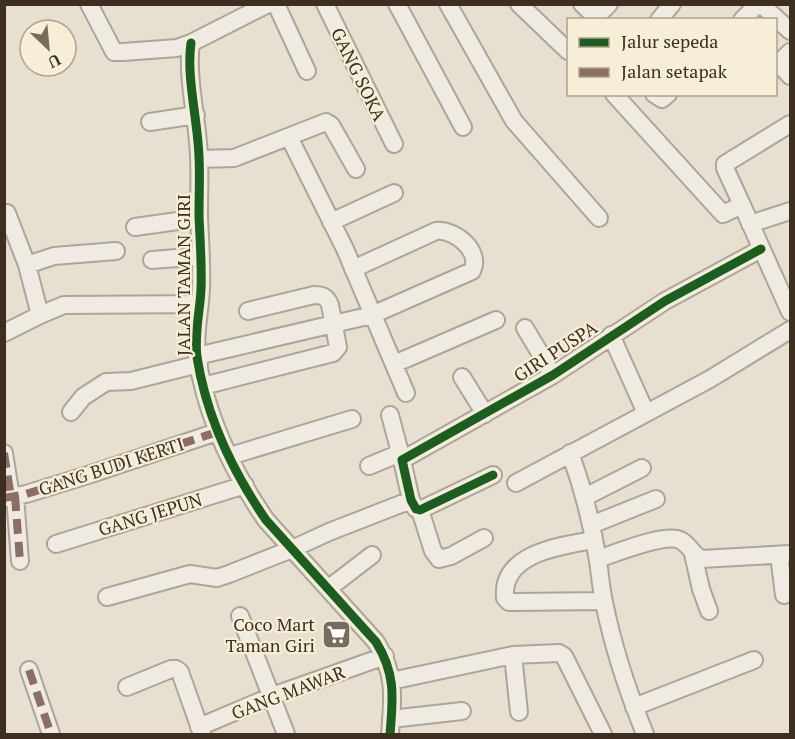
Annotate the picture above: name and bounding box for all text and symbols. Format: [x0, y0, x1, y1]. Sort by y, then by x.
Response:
north arrow [18, 18, 78, 78]
legend [567, 18, 777, 96]
street label: GANG SOKA [326, 23, 392, 125]
text: Jalur sepeda [621, 29, 718, 53]
text: U [44, 49, 65, 74]
text: Jalan setapak [621, 59, 728, 83]
street label: JALAN TAMAN GIRI [171, 194, 195, 356]
street label: GIRI PUSPA [509, 315, 602, 387]
street label: GANG BUDI KERTI [35, 431, 187, 501]
street label: GANG JEPUN [95, 487, 205, 541]
place label: Coco Mart Taman Giri [225, 612, 315, 657]
supermarket icon: Coco Mart Taman Giri [320, 618, 352, 650]
street label: GANG MAWAR [228, 659, 349, 725]

